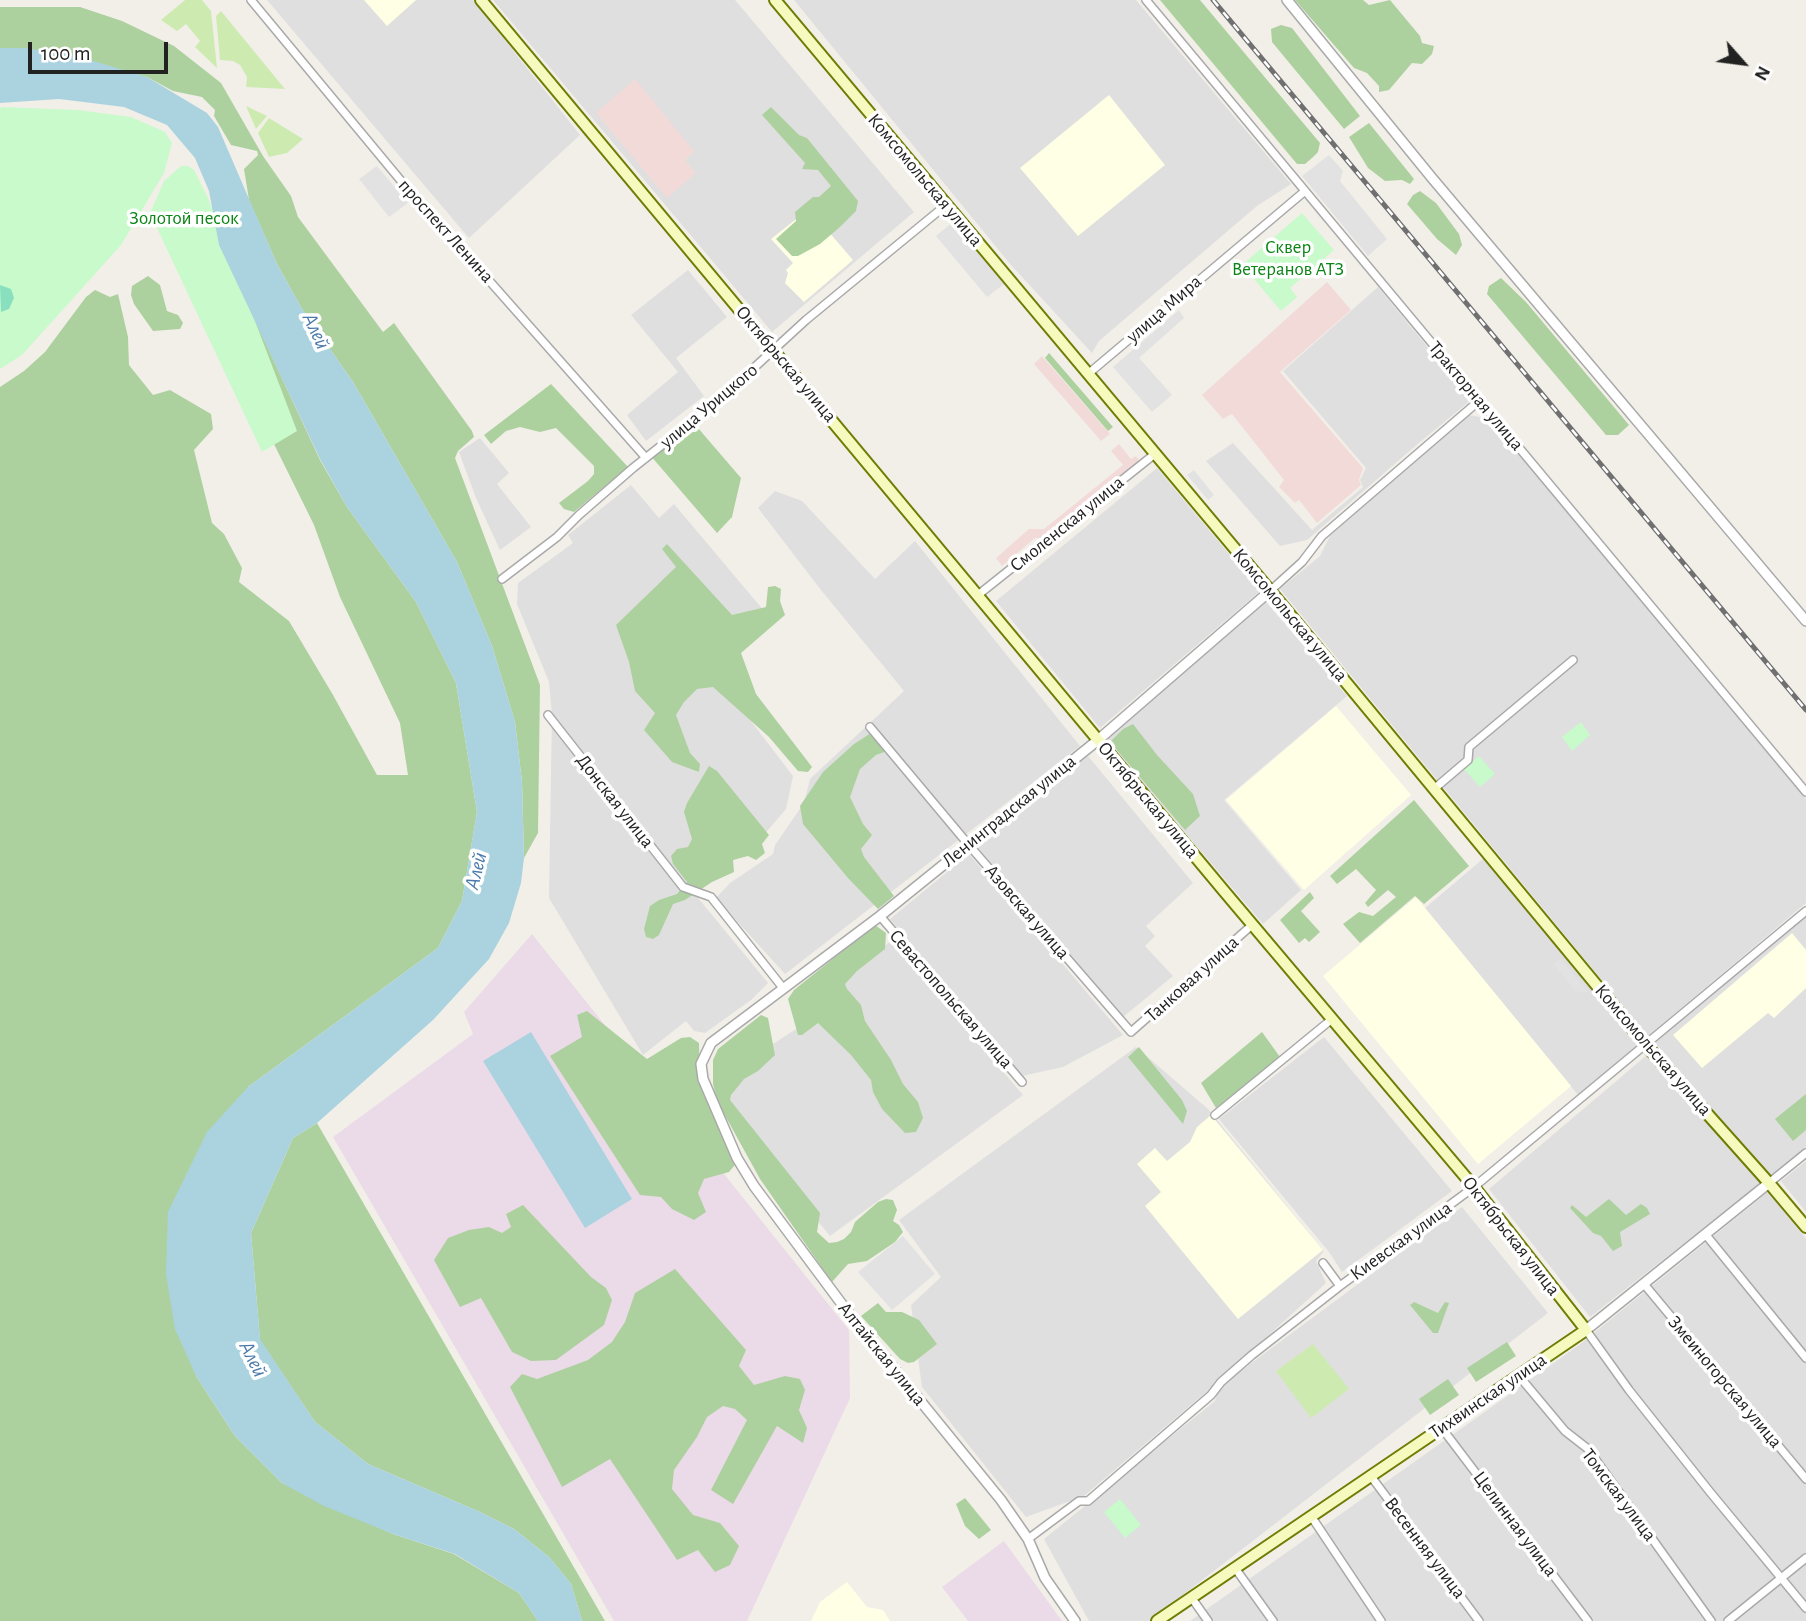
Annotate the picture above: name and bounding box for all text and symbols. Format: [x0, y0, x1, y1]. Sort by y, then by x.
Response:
scale bar [32, 28, 172, 72]
north arrow [1708, 28, 1778, 98]
text: 100 m [41, 43, 91, 64]
text: N [1750, 63, 1773, 83]
street label: Комсомольская улица [863, 109, 987, 251]
street label: проспект Ленина [393, 174, 499, 288]
park label: Золотой песок [129, 207, 239, 229]
park label: Сквер Ветеранов АТЗ [1232, 236, 1344, 280]
street label: улица Мира [1122, 270, 1206, 348]
street label: Октябрьская улица [731, 301, 841, 427]
water label: Алей [297, 309, 335, 353]
street label: Тракторная улица [1424, 337, 1528, 455]
street label: улица Урицкого [656, 359, 762, 453]
street label: Смоленская улица [1005, 471, 1129, 577]
street label: Комсомольская улица [1228, 544, 1352, 686]
street label: Октябрьская улица [1093, 737, 1203, 863]
street label: Донская улица [571, 749, 659, 853]
street label: Ленинградская улица [938, 750, 1080, 872]
water label: Алей [459, 850, 493, 892]
street label: Азовская улица [980, 860, 1074, 964]
street label: Севастопольская улица [884, 925, 1018, 1073]
street label: Танковая улица [1140, 931, 1244, 1027]
street label: Комсомольская улица [1590, 979, 1716, 1121]
street label: Октябрьская улица [1457, 1172, 1565, 1300]
street label: Киевская улица [1346, 1197, 1456, 1285]
street label: Алтайская улица [833, 1297, 931, 1411]
street label: Змеиногорская улица [1663, 1311, 1787, 1453]
water label: Алей [233, 1337, 273, 1381]
street label: Тихвинская улица [1425, 1348, 1551, 1444]
street label: Томская улица [1577, 1444, 1661, 1546]
street label: Целинная улица [1468, 1467, 1562, 1581]
street label: Весенняя улица [1379, 1493, 1471, 1603]

